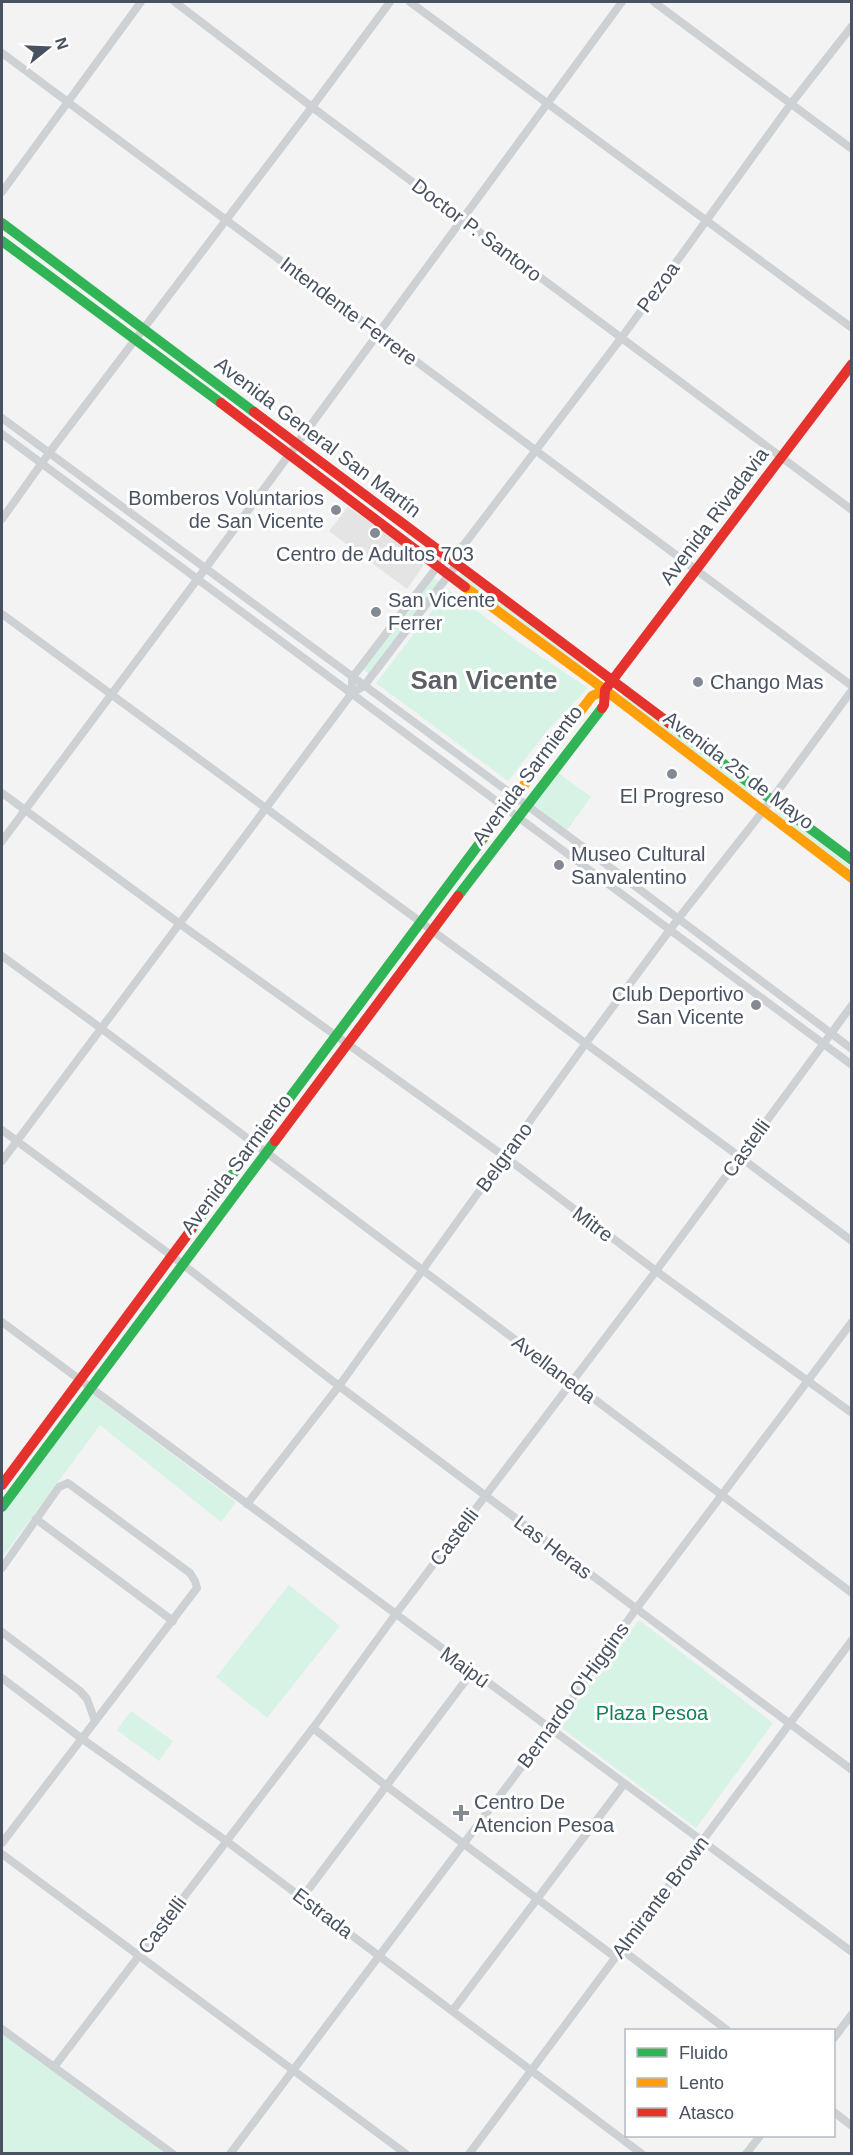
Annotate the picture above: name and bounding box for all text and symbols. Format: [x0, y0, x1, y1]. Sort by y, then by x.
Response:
north arrow [18, 18, 78, 78]
text: N [52, 35, 72, 52]
street label: Doctor P. Santoro [408, 174, 546, 286]
street label: Intendente Ferrere [276, 252, 422, 370]
street label: Pezoa [632, 257, 684, 316]
street label: Avenida General San Martín [211, 352, 425, 522]
street label: Avenida Rivadavia [655, 443, 773, 589]
place label: Bomberos Voluntarios de San Vicente [128, 487, 324, 532]
marker: Bomberos Voluntarios de San Vicente [329, 503, 343, 517]
marker: Centro de Adultos 703 [368, 526, 382, 540]
place label: Centro de Adultos 703 [276, 543, 474, 565]
place label: San Vicente Ferrer [388, 589, 496, 634]
marker: San Vicente Ferrer [369, 605, 383, 619]
district label: San Vicente [411, 665, 557, 695]
place label: Chango Mas [710, 671, 823, 693]
marker: Chango Mas [691, 675, 705, 689]
street label: Avenida Sarmiento [467, 701, 587, 849]
street label: Avenida 25 de Mayo [660, 706, 818, 834]
marker: El Progreso [665, 767, 679, 781]
place label: El Progreso [620, 785, 724, 807]
place label: Museo Cultural Sanvalentino [571, 843, 706, 888]
marker: Museo Cultural Sanvalentino [552, 858, 566, 872]
place label: Club Deportivo San Vicente [612, 983, 744, 1028]
marker: Club Deportivo San Vicente [749, 998, 763, 1012]
street label: Avenida Sarmiento [176, 1090, 296, 1238]
street label: Castelli [718, 1115, 774, 1181]
street label: Belgrano [472, 1118, 536, 1196]
street label: Mitre [569, 1202, 617, 1246]
street label: Avellaneda [508, 1331, 601, 1408]
street label: Castelli [425, 1504, 483, 1570]
street label: Las Heras [510, 1511, 596, 1583]
street label: Bernardo O'Higgins [513, 1618, 633, 1772]
street label: Maipú [436, 1642, 494, 1692]
park label: Plaza Pesoa [596, 1702, 709, 1724]
place label: Centro De Atencion Pesoa [474, 1791, 615, 1836]
marker: Centro De Atencion Pesoa [452, 1804, 470, 1822]
street label: Almirante Brown [607, 1832, 713, 1962]
street label: Estrada [289, 1883, 358, 1943]
street label: Castelli [133, 1892, 191, 1958]
legend [625, 2029, 835, 2137]
text: Fluido [679, 2043, 728, 2063]
text: Lento [679, 2073, 724, 2093]
text: Atasco [679, 2103, 734, 2123]

